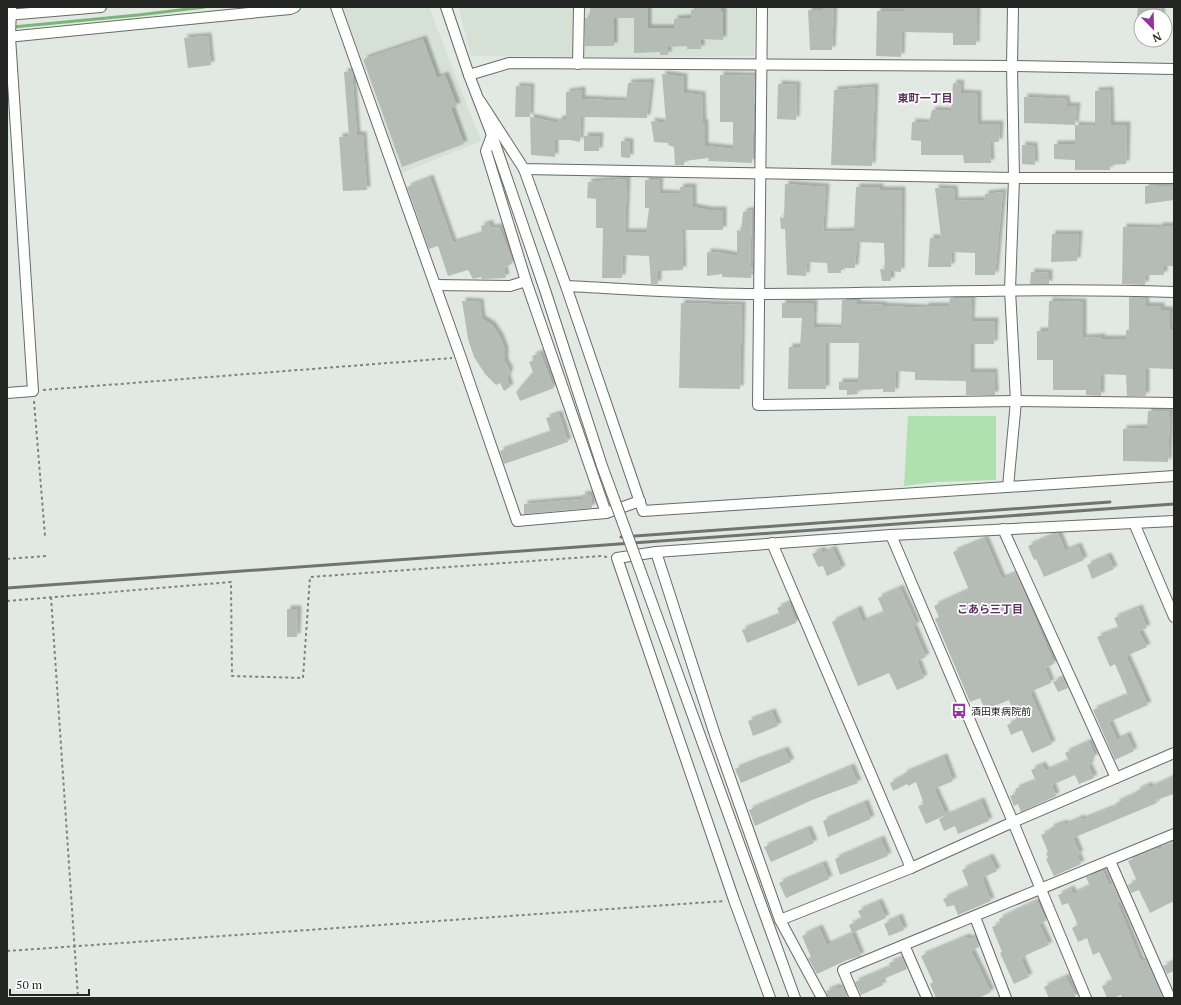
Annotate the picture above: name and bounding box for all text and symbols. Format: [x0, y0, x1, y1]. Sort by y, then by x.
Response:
north arrow [1133, 8, 1173, 48]
text: N [1150, 29, 1163, 46]
district label: 東町一丁目 [898, 91, 953, 105]
district label: こあら三丁目 [957, 602, 1023, 616]
bus stop icon: 酒田東病院前 [950, 702, 968, 720]
place label: 酒田東病院前 [971, 705, 1031, 718]
scale bar [10, 971, 89, 997]
text: 50 m [16, 977, 43, 992]

